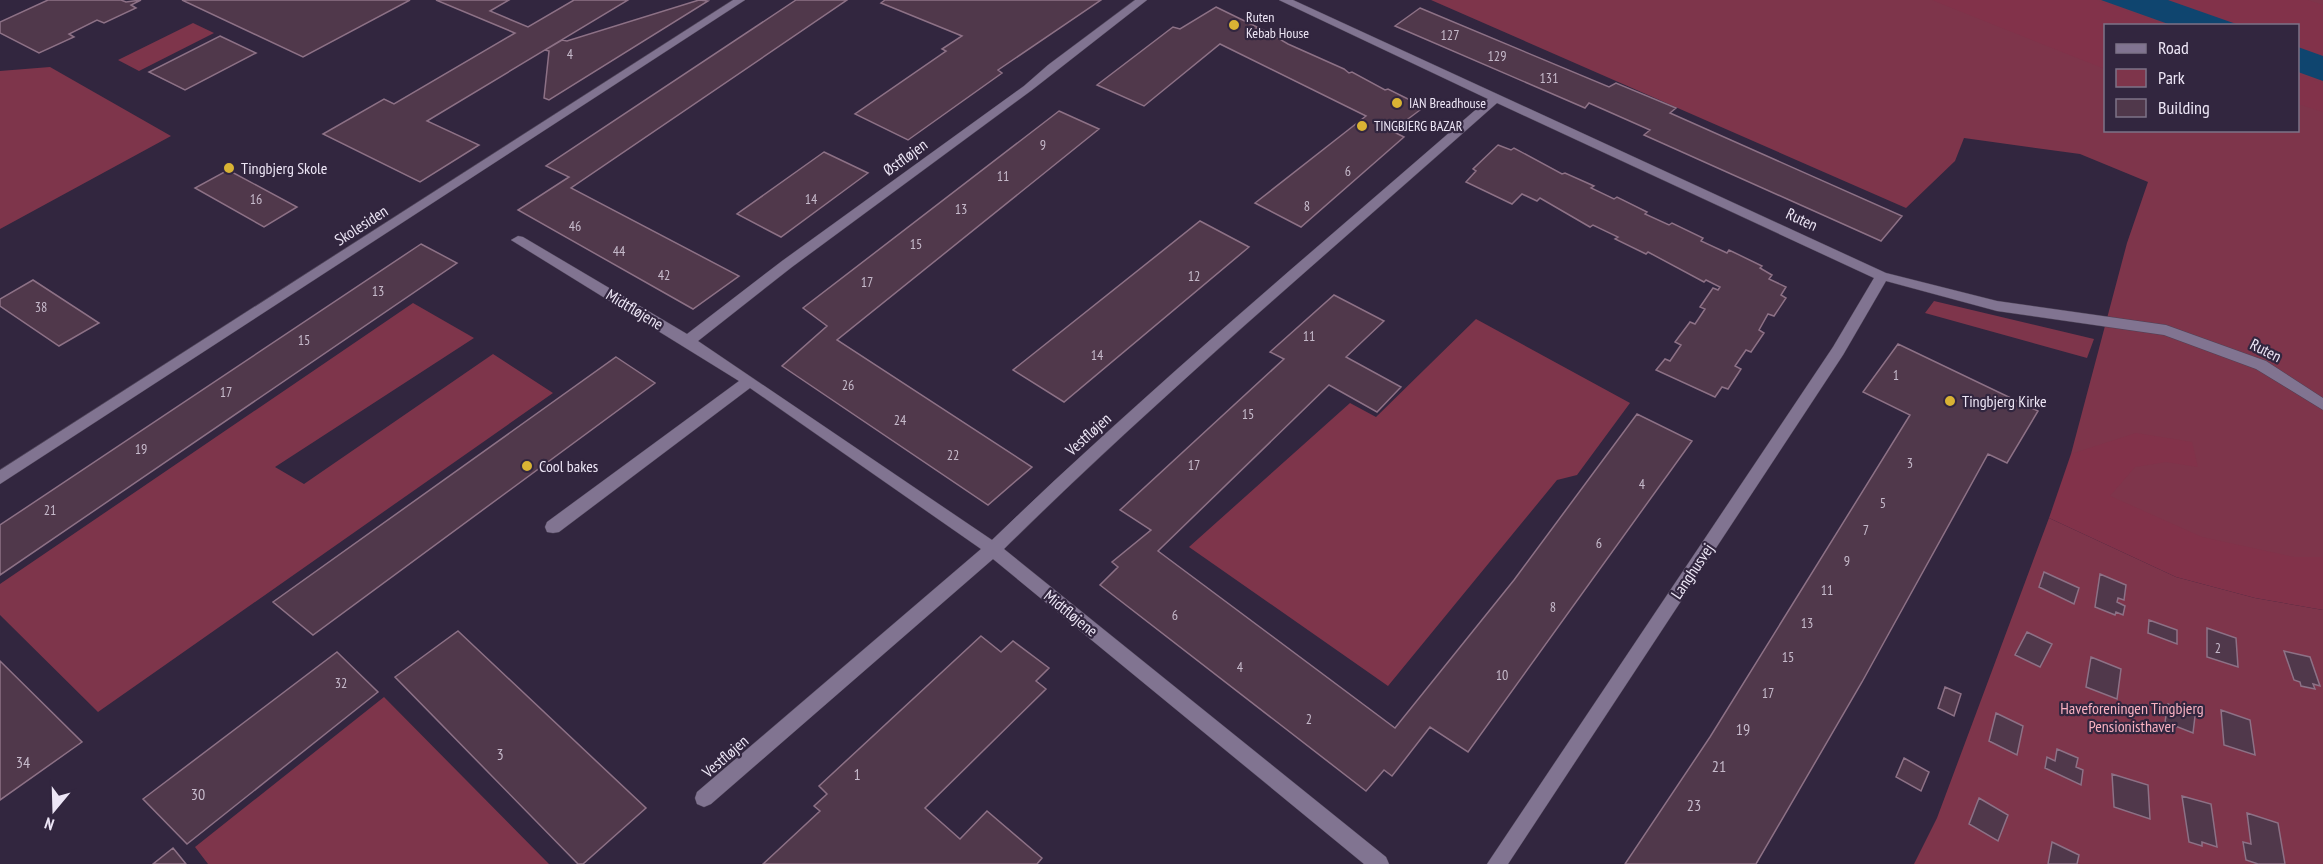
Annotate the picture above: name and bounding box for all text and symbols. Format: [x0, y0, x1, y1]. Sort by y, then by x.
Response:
place label: Ruten Kebab House [1246, 8, 1309, 42]
marker: Ruten Kebab House [1227, 18, 1241, 32]
legend [2104, 24, 2299, 132]
house number: 127 [1441, 26, 1459, 44]
text: Road [2158, 36, 2189, 59]
house number: 4 [567, 45, 574, 63]
house number: 129 [1488, 47, 1506, 65]
text: Park [2158, 66, 2185, 89]
house number: 131 [1540, 69, 1558, 87]
place label: IAN Breadhouse [1409, 94, 1486, 112]
marker: IAN Breadhouse [1390, 96, 1404, 110]
text: Building [2158, 96, 2210, 119]
place label: TINGBJERG BAZAR [1374, 117, 1463, 135]
marker: TINGBJERG BAZAR [1355, 119, 1369, 133]
street label: Østfløjen [879, 134, 931, 180]
house number: 9 [1040, 136, 1046, 154]
place label: Tingbjerg Skole [241, 158, 327, 178]
marker: Tingbjerg Skole [222, 161, 236, 175]
house number: 6 [1345, 162, 1351, 180]
house number: 11 [997, 167, 1009, 185]
house number: 16 [250, 190, 262, 208]
house number: 14 [805, 190, 818, 208]
house number: 8 [1304, 197, 1310, 215]
street label: Skolesiden [331, 200, 391, 250]
house number: 13 [955, 200, 967, 218]
street label: Ruten [1783, 203, 1821, 235]
house number: 46 [569, 217, 581, 235]
house number: 15 [910, 235, 922, 253]
house number: 44 [613, 242, 626, 260]
house number: 42 [658, 266, 670, 284]
house number: 12 [1188, 267, 1200, 285]
house number: 17 [861, 273, 873, 291]
house number: 13 [372, 282, 384, 300]
street label: Midtfløjene [603, 284, 667, 334]
house number: 38 [35, 298, 47, 316]
house number: 11 [1303, 327, 1315, 345]
house number: 15 [298, 331, 310, 349]
street label: Ruten [2247, 334, 2285, 366]
house number: 14 [1091, 346, 1104, 364]
house number: 1 [1893, 366, 1899, 384]
house number: 26 [842, 376, 854, 394]
house number: 17 [220, 383, 232, 401]
place label: Tingbjerg Kirke [1962, 391, 2047, 411]
marker: Tingbjerg Kirke [1943, 394, 1957, 408]
house number: 15 [1242, 405, 1254, 423]
street label: Vestfløjen [1060, 408, 1115, 460]
house number: 24 [894, 411, 907, 429]
house number: 19 [135, 440, 147, 458]
house number: 22 [947, 446, 959, 464]
house number: 3 [1907, 454, 1913, 472]
place label: Cool bakes [539, 456, 598, 476]
house number: 17 [1188, 456, 1200, 474]
marker: Cool bakes [520, 459, 534, 473]
house number: 4 [1639, 475, 1646, 493]
house number: 5 [1880, 494, 1886, 512]
house number: 21 [44, 501, 56, 519]
house number: 7 [1863, 521, 1869, 539]
house number: 6 [1596, 534, 1602, 552]
street label: Langhusvej [1666, 540, 1718, 602]
house number: 9 [1844, 552, 1850, 570]
house number: 11 [1821, 581, 1833, 599]
street label: Midtfløjene [1040, 585, 1102, 641]
house number: 8 [1550, 598, 1556, 616]
house number: 6 [1172, 606, 1178, 624]
house number: 13 [1801, 614, 1813, 632]
house number: 2 [2215, 639, 2221, 657]
house number: 15 [1782, 648, 1794, 666]
house number: 4 [1237, 658, 1244, 676]
house number: 10 [1496, 666, 1508, 684]
house number: 32 [335, 674, 347, 692]
house number: 17 [1762, 684, 1774, 702]
park label: Haveforeningen Tingbjerg Pensionisthaver [2060, 698, 2204, 736]
house number: 2 [1306, 710, 1312, 728]
house number: 19 [1736, 719, 1750, 739]
street label: Vestfløjen [697, 731, 752, 782]
house number: 3 [496, 744, 504, 764]
house number: 34 [16, 752, 30, 772]
house number: 21 [1712, 756, 1726, 776]
house number: 1 [853, 764, 861, 784]
north arrow [24, 780, 84, 840]
house number: 30 [191, 784, 205, 804]
house number: 23 [1687, 795, 1701, 815]
text: N [42, 813, 56, 835]

